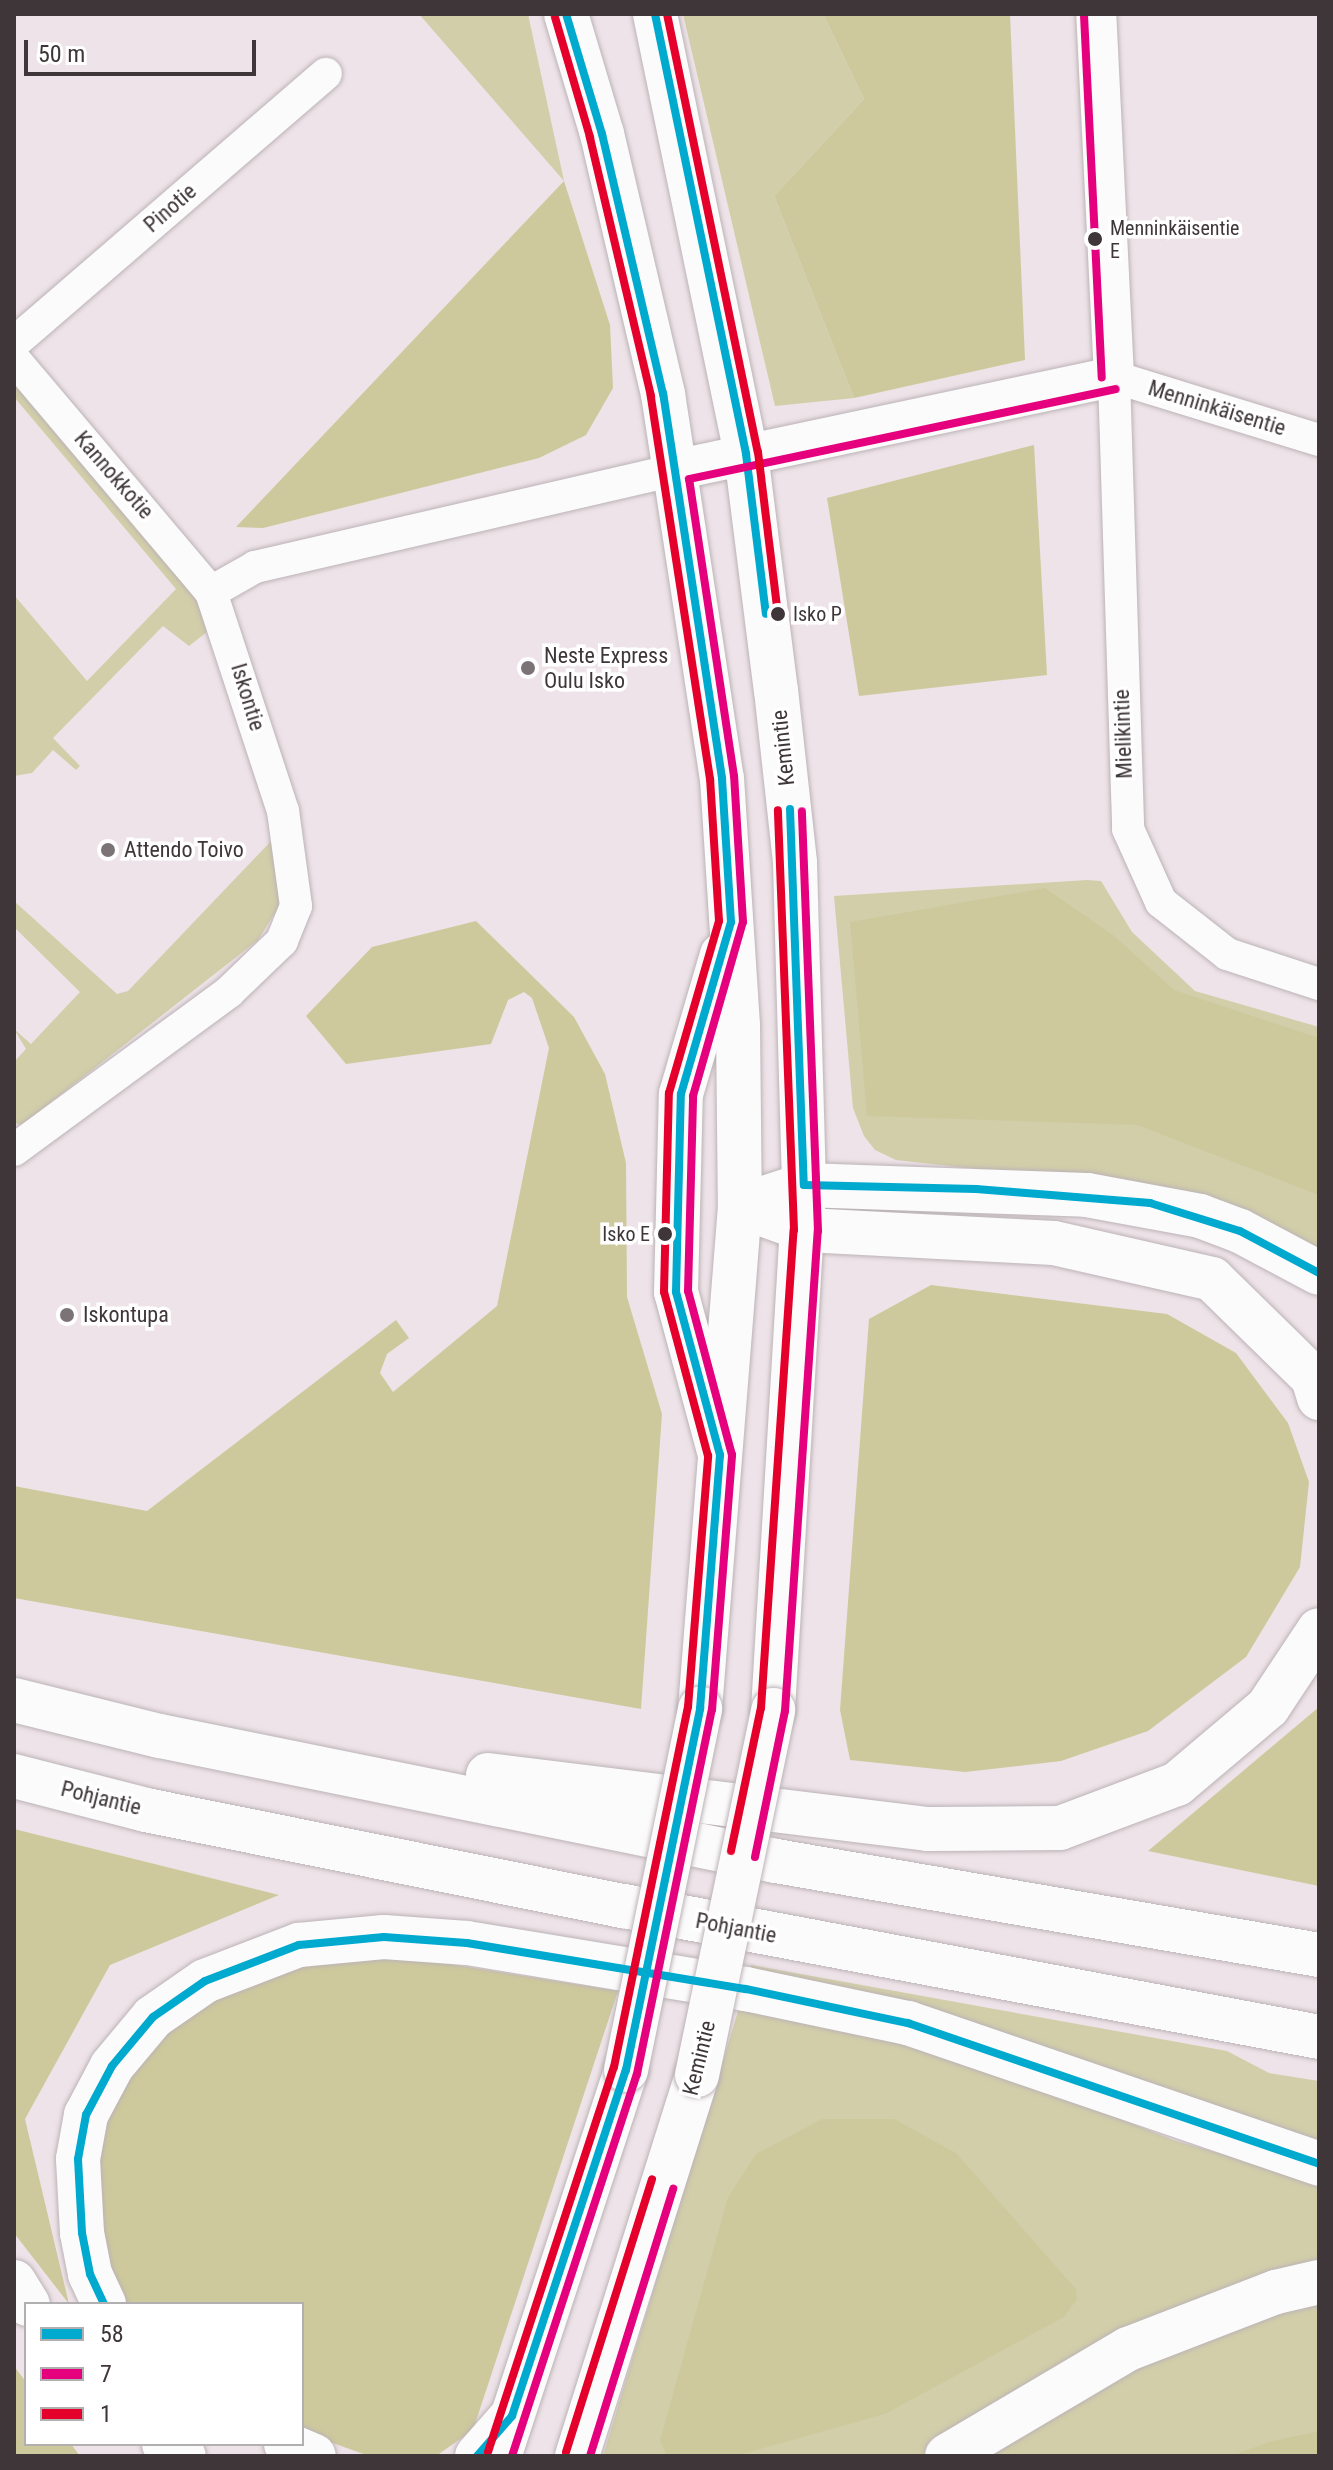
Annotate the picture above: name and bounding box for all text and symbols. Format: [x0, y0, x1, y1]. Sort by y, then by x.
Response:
scale bar [28, 24, 260, 74]
text: 50 m [38, 40, 85, 68]
street label: Pinotie [138, 178, 202, 238]
place label: Menninkäisentie E [1110, 216, 1239, 263]
marker: Menninkäisentie E [1087, 231, 1103, 247]
street label: Menninkäisentie [1145, 375, 1289, 441]
street label: Kannokkotie [69, 426, 159, 524]
place label: Isko P [793, 602, 842, 626]
marker: Isko P [770, 606, 786, 622]
place label: Neste Express Oulu Isko [544, 642, 668, 694]
marker: Neste Express Oulu Isko [519, 659, 537, 677]
street label: Iskontie [225, 660, 271, 734]
street label: Mielikintie [1108, 689, 1138, 779]
street label: Kemintie [766, 709, 800, 787]
place label: Attendo Toivo [124, 837, 244, 863]
marker: Attendo Toivo [99, 841, 117, 859]
place label: Isko E [602, 1222, 650, 1246]
marker: Isko E [657, 1226, 673, 1242]
place label: Iskontupa [83, 1302, 169, 1328]
marker: Iskontupa [58, 1306, 76, 1324]
street label: Pohjantie [58, 1775, 144, 1821]
street label: Pohjantie [693, 1907, 779, 1949]
street label: Kemintie [677, 2018, 721, 2098]
legend [24, 2302, 304, 2446]
text: 58 [100, 2320, 124, 2348]
text: 7 [100, 2360, 112, 2388]
text: 1 [100, 2400, 112, 2428]

